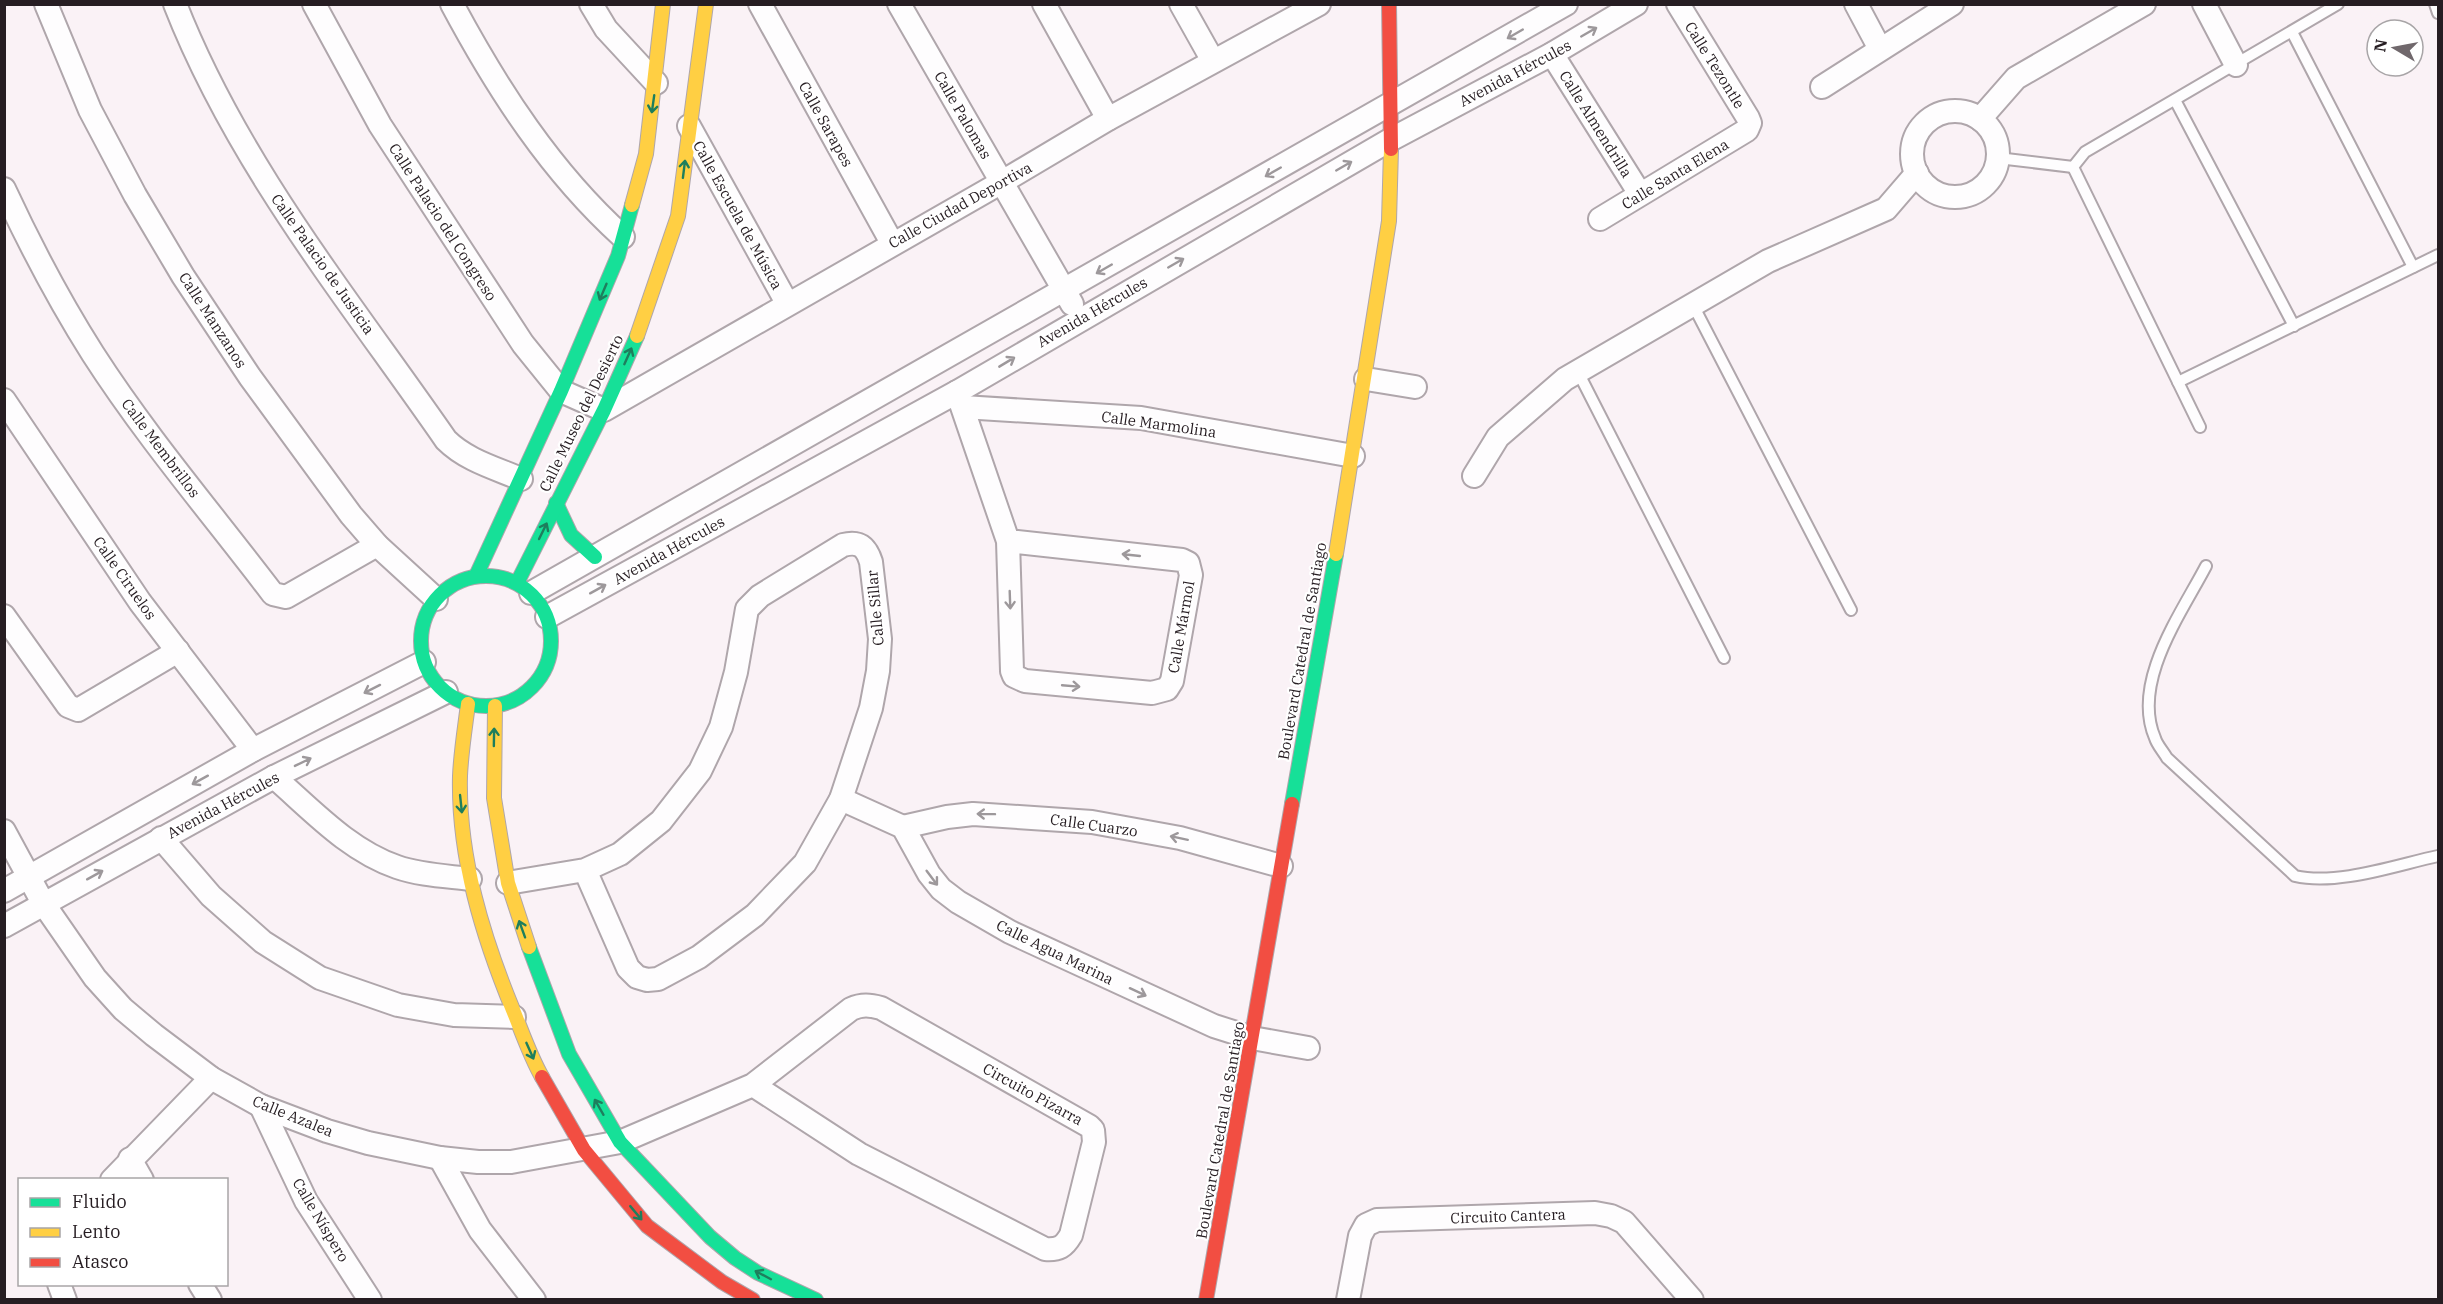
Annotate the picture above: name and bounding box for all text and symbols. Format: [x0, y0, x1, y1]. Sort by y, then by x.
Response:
street label: Calle Tezontle [1681, 18, 1749, 112]
north arrow [2365, 18, 2425, 78]
one-way arrow [1580, 26, 1597, 38]
one-way arrow [1507, 28, 1524, 40]
street label: Avenida Hércules [1456, 35, 1574, 111]
text: N [2369, 37, 2391, 53]
street label: Calle Almendrilla [1555, 67, 1637, 181]
street label: Calle Palomas [930, 68, 996, 162]
street label: Calle Sarapes [795, 78, 857, 170]
one-way arrow [647, 94, 658, 114]
street label: Calle Santa Elena [1618, 134, 1732, 214]
street label: Calle Escuela de Música [689, 137, 787, 293]
street label: Calle Palacio del Congreso [385, 140, 501, 304]
street label: Calle Ciudad Deportiva [885, 158, 1035, 252]
one-way arrow [678, 160, 689, 180]
one-way arrow [1335, 160, 1352, 172]
one-way arrow [1265, 166, 1282, 178]
street label: Calle Palacio de Justicia [267, 190, 379, 338]
one-way arrow [1167, 257, 1184, 269]
one-way arrow [1096, 263, 1113, 275]
street label: Calle Manzanos [175, 269, 251, 371]
street label: Avenida Hércules [1033, 273, 1151, 351]
one-way arrow [597, 282, 608, 301]
street label: Calle Museo del Desierto [535, 331, 627, 495]
one-way arrow [623, 347, 635, 365]
one-way arrow [998, 356, 1015, 368]
street label: Calle Membrillos [118, 395, 204, 501]
street label: Calle Marmolina [1100, 407, 1218, 441]
street label: Avenida Hércules [610, 512, 728, 588]
one-way arrow [537, 522, 549, 540]
street label: Calle Ciruelos [89, 533, 161, 623]
street label: Boulevard Catedral de Santiago [1273, 541, 1331, 761]
one-way arrow [1121, 549, 1141, 560]
street label: Calle Sillar [862, 569, 888, 647]
street label: Calle Mármol [1164, 579, 1198, 675]
one-way arrow [589, 583, 606, 595]
one-way arrow [1004, 589, 1015, 609]
one-way arrow [1061, 681, 1081, 692]
one-way arrow [364, 684, 382, 695]
one-way arrow [489, 727, 500, 747]
one-way arrow [294, 756, 312, 768]
street label: Avenida Hércules [164, 767, 282, 843]
one-way arrow [192, 774, 209, 786]
one-way arrow [456, 794, 467, 814]
one-way arrow [976, 808, 996, 820]
street label: Calle Cuarzo [1049, 809, 1139, 841]
one-way arrow [1170, 832, 1189, 843]
one-way arrow [85, 869, 103, 880]
one-way arrow [926, 869, 939, 885]
street label: Calle Agua Marina [993, 915, 1117, 989]
one-way arrow [516, 920, 527, 938]
one-way arrow [1128, 987, 1146, 999]
street label: Boulevard Catedral de Santiago [1191, 1020, 1249, 1240]
one-way arrow [524, 1042, 536, 1060]
street label: Circuito Pizarra [980, 1059, 1086, 1129]
street label: Calle Azalea [250, 1091, 336, 1141]
one-way arrow [593, 1099, 605, 1116]
street label: Calle Níspero [289, 1175, 353, 1265]
legend [18, 1178, 228, 1286]
text: Fluido [72, 1190, 127, 1213]
street label: Circuito Cantera [1450, 1204, 1566, 1228]
one-way arrow [630, 1205, 643, 1221]
text: Lento [72, 1220, 120, 1243]
text: Atasco [72, 1250, 128, 1273]
one-way arrow [754, 1269, 772, 1280]

